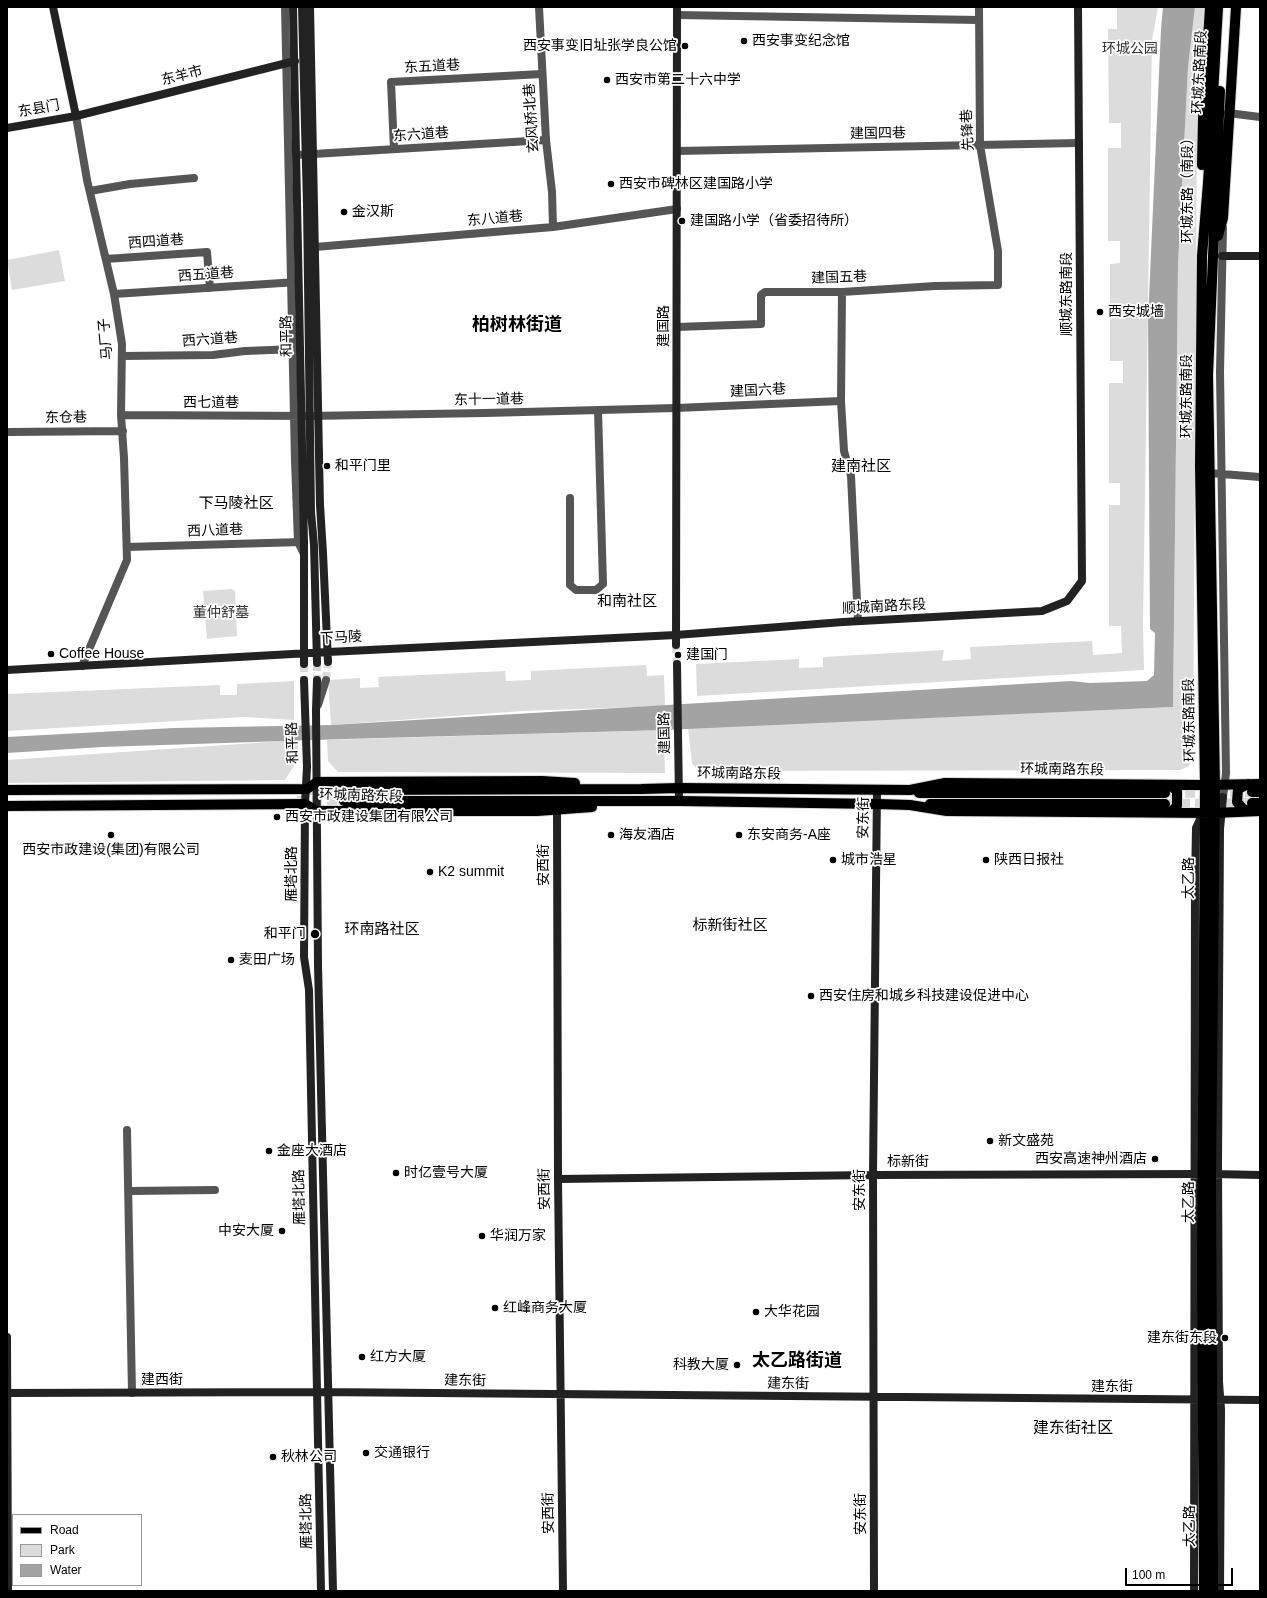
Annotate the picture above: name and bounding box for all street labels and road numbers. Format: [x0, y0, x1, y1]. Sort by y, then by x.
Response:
street label: 环城东路南段 [1189, 30, 1211, 114]
street label: 东五道巷 [404, 57, 460, 77]
street label: 东羊市 [160, 63, 204, 89]
street label: 玄风桥北巷 [521, 82, 543, 154]
street label: 东县门 [17, 97, 61, 121]
street label: 先锋巷 [959, 109, 977, 151]
street label: 东六道巷 [392, 125, 450, 145]
street label: 建国四巷 [850, 125, 906, 143]
street label: 环城东路（南段） [1180, 131, 1196, 243]
street label: 东八道巷 [466, 208, 524, 230]
street label: 西四道巷 [127, 232, 185, 252]
street label: 顺城东路南段 [1059, 252, 1075, 336]
street label: 西五道巷 [177, 265, 235, 285]
street label: 建国五巷 [811, 269, 867, 287]
street label: 建国路 [656, 305, 672, 347]
street label: 和平路 [278, 315, 296, 357]
street label: 马厂子 [96, 317, 116, 361]
street label: 西六道巷 [181, 330, 239, 350]
street label: 环城东路南段 [1179, 354, 1195, 438]
street label: 建国六巷 [730, 381, 786, 401]
street label: 东十一道巷 [454, 391, 524, 409]
street label: 西七道巷 [183, 395, 239, 411]
street label: 东仓巷 [45, 409, 87, 427]
street label: 西八道巷 [187, 522, 243, 540]
street label: 顺城南路东段 [842, 596, 926, 618]
street label: 下马陵 [320, 629, 362, 647]
street label: 环城东路南段 [1181, 678, 1199, 762]
street label: 建国路 [656, 712, 674, 754]
street label: 和平路 [284, 722, 302, 764]
street label: 环城南路东段 [1020, 761, 1104, 779]
street label: 环城南路东段 [697, 765, 781, 783]
street label: 环城南路东段 [319, 786, 403, 806]
street label: 安东街 [855, 797, 873, 839]
street label: 安西街 [536, 844, 552, 886]
street label: 雁塔北路 [284, 846, 300, 902]
street label: 太乙路 [1181, 857, 1197, 899]
street label: 标新街 [887, 1154, 929, 1170]
street label: 安西街 [536, 1168, 554, 1210]
street label: 雁塔北路 [291, 1169, 309, 1225]
street label: 安东街 [852, 1169, 868, 1211]
street label: 太乙路 [1181, 1181, 1197, 1223]
street label: 建西街 [141, 1372, 183, 1388]
street label: 建东街 [444, 1372, 486, 1390]
street label: 建东街 [767, 1375, 809, 1393]
street label: 建东街 [1091, 1379, 1133, 1395]
street label: 安西街 [540, 1492, 558, 1534]
street label: 雁塔北路 [298, 1493, 316, 1549]
street label: 安东街 [853, 1493, 869, 1535]
street label: 太乙路 [1182, 1505, 1198, 1547]

